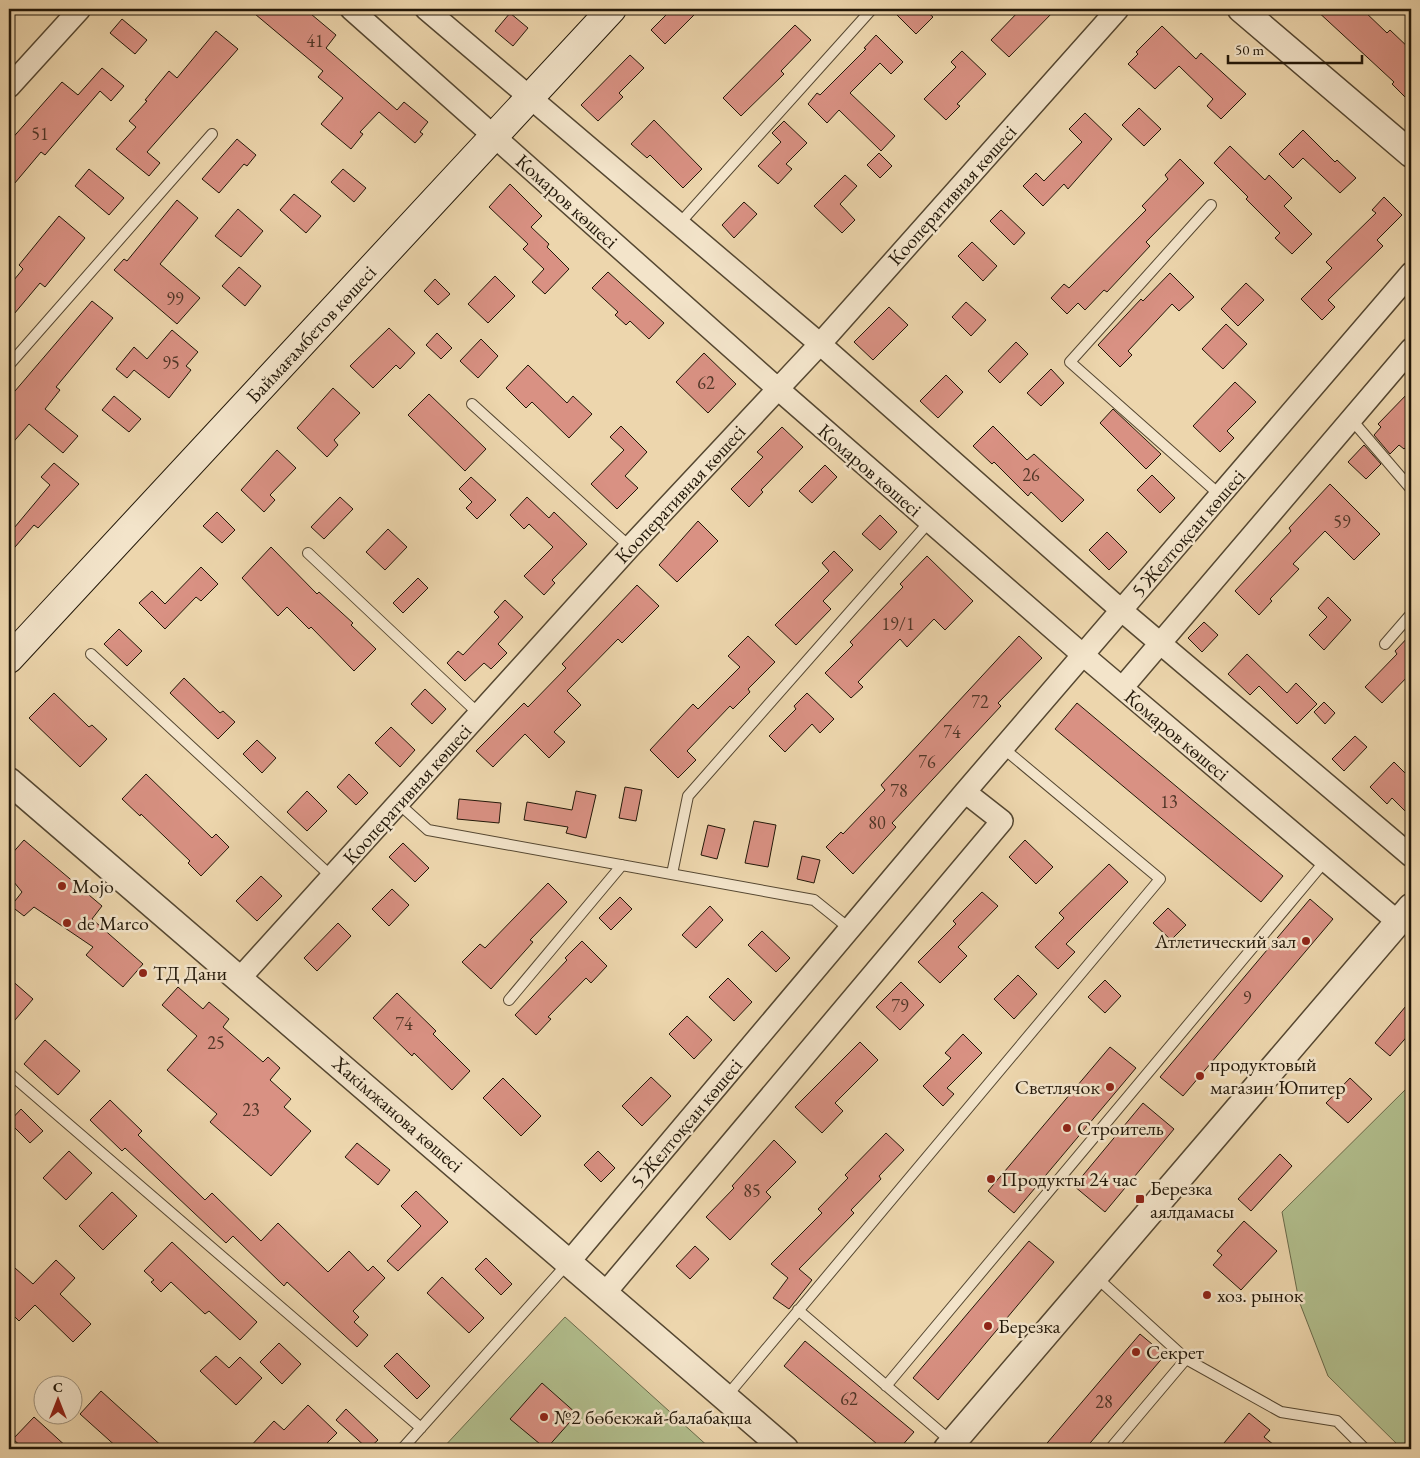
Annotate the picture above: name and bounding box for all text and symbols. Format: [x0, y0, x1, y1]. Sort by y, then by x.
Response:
house number: 41 [306, 29, 324, 52]
scale bar [1228, 32, 1361, 64]
text: 50 m [1235, 40, 1264, 59]
street label: Кооперативная көшесі [882, 119, 1022, 271]
house number: 51 [31, 122, 49, 145]
street label: Комаров көшесі [510, 148, 624, 254]
street label: Баймағамбетов көшесі [240, 259, 382, 409]
house number: 99 [166, 287, 184, 310]
house number: 95 [162, 351, 180, 374]
house number: 62 [697, 371, 715, 394]
street label: Комаров көшесі [813, 418, 927, 522]
street label: Кооперативная көшесі [609, 419, 751, 569]
house number: 26 [1022, 463, 1040, 486]
street label: 5 Желтоқсан көшесі [1125, 464, 1251, 602]
house number: 59 [1333, 510, 1351, 533]
house number: 19/1 [881, 612, 915, 635]
street label: Комаров көшесі [1119, 683, 1235, 787]
house number: 72 [971, 690, 989, 713]
street label: Кооперативная көшесі [337, 718, 477, 870]
house number: 74 [943, 720, 961, 743]
house number: 76 [918, 750, 936, 773]
house number: 78 [890, 779, 908, 802]
house number: 13 [1160, 790, 1178, 813]
house number: 80 [868, 811, 886, 834]
place label: Mojo [72, 873, 114, 899]
marker: Mojo [56, 880, 68, 892]
place label: de Marco [77, 910, 149, 936]
marker: de Marco [61, 917, 73, 929]
place label: Атлетический зал [1154, 928, 1296, 954]
marker: Атлетический зал [1300, 935, 1312, 947]
place label: ТД Дани [153, 960, 227, 986]
marker: ТД Дани [137, 967, 149, 979]
house number: 9 [1243, 986, 1252, 1009]
house number: 79 [891, 994, 909, 1017]
house number: 74 [395, 1012, 413, 1035]
house number: 25 [207, 1031, 225, 1054]
street label: Хакімжанова көшесі [326, 1049, 469, 1178]
place label: продуктовый магазин Юпитер [1210, 1051, 1346, 1100]
street label: 5 Желтоқсан көшесі [624, 1053, 748, 1193]
marker: продуктовый магазин Юпитер [1194, 1070, 1206, 1082]
place label: Светлячок [1015, 1074, 1100, 1100]
marker: Светлячок [1104, 1081, 1116, 1093]
house number: 23 [242, 1098, 260, 1121]
place label: Строитель [1077, 1115, 1164, 1141]
marker: Строитель [1061, 1122, 1073, 1134]
place label: Продукты 24 час [1001, 1166, 1137, 1192]
marker: Продукты 24 час [985, 1173, 997, 1185]
place label: Березка аялдамасы [1150, 1175, 1234, 1224]
house number: 85 [743, 1179, 761, 1202]
marker: Березка аялдамасы [1134, 1193, 1146, 1205]
place label: хоз. рынок [1217, 1282, 1304, 1308]
marker: хоз. рынок [1201, 1289, 1213, 1301]
place label: Березка [998, 1313, 1061, 1339]
marker: Березка [982, 1320, 994, 1332]
place label: Секрет [1146, 1339, 1204, 1365]
marker: Секрет [1130, 1346, 1142, 1358]
north arrow [32, 1376, 82, 1426]
text: С [53, 1378, 63, 1396]
house number: 62 [840, 1387, 858, 1410]
house number: 28 [1095, 1390, 1113, 1413]
place label: №2 бөбекжай-балабақша [554, 1404, 752, 1430]
marker: №2 бөбекжай-балабақша [538, 1411, 550, 1423]

